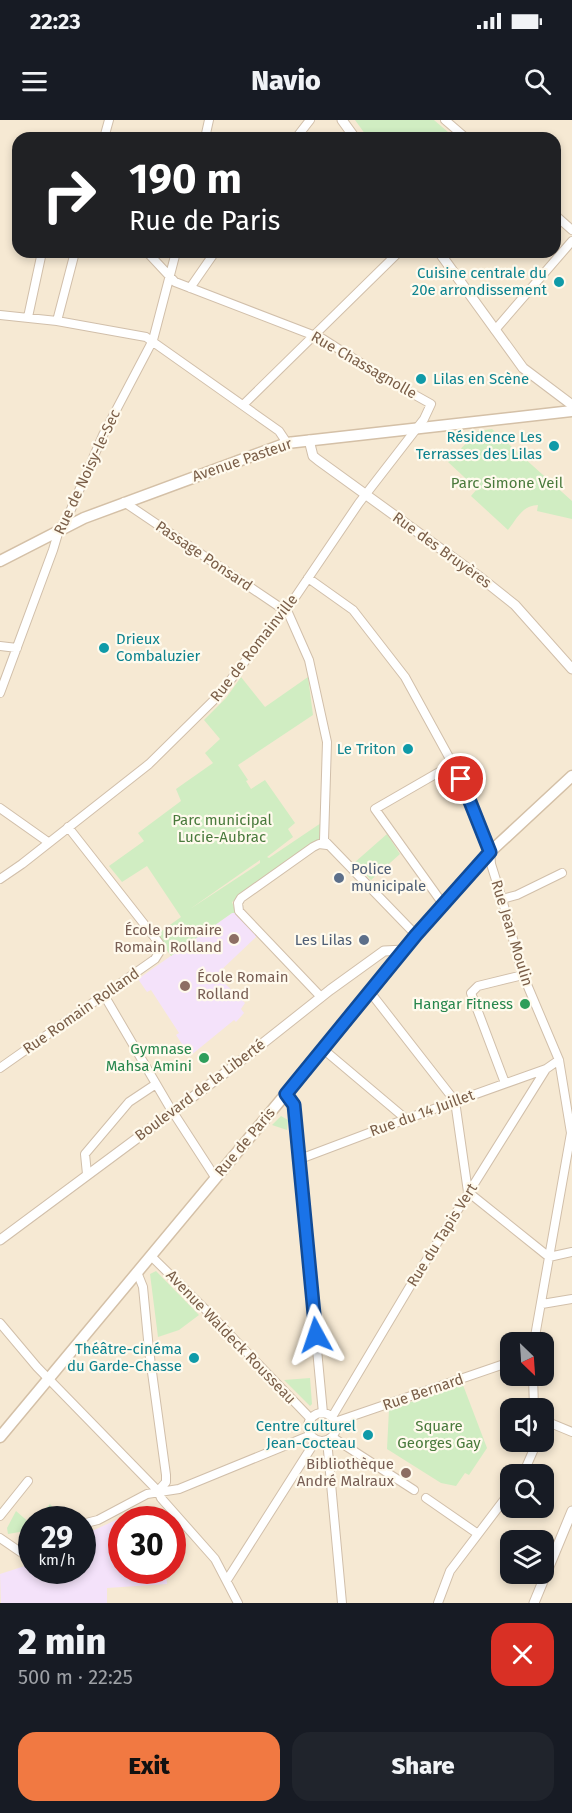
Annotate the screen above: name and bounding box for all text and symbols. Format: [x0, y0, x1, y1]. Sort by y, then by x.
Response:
text: 22:23 [30, 8, 81, 35]
icon: menu [18, 65, 51, 98]
text: Navio [251, 65, 321, 97]
icon: search [521, 65, 554, 98]
text: 190 m [129, 154, 242, 204]
icon: right [30, 156, 108, 234]
text: Rue de Paris [129, 205, 280, 237]
place label: Cuisine centrale du 20e arrondissement [412, 264, 548, 299]
marker: Cuisine centrale du 20e arrondissement [552, 275, 566, 289]
street label: Rue Chassagnolle [308, 327, 420, 403]
place label: Lilas en Scène [433, 370, 529, 388]
marker: Lilas en Scène [414, 372, 428, 386]
street label: Rue de Noisy-le-Sec [50, 407, 124, 537]
place label: Résidence Les Terrasses des Lilas [416, 428, 542, 463]
street label: Avenue Pasteur [190, 434, 295, 486]
marker: Résidence Les Terrasses des Lilas [547, 439, 561, 453]
park label: Parc Simone Veil [451, 474, 564, 492]
street label: Rue des Bruyères [389, 508, 495, 592]
street label: Passage Ponsard [152, 517, 256, 595]
street label: Rue de Romainville [207, 591, 301, 705]
place label: Drieux Combaluzier [116, 630, 201, 665]
marker: Drieux Combaluzier [97, 641, 111, 655]
place label: Le Triton [337, 740, 396, 758]
marker: Le Triton [401, 742, 415, 756]
pin [435, 753, 486, 804]
icon: arrive [444, 762, 477, 795]
park label: Parc municipal Lucie-Aubrac [172, 811, 272, 846]
place label: Police municipale [351, 860, 426, 895]
marker: Police municipale [332, 871, 346, 885]
street label: Rue Jean Moulin [487, 878, 537, 988]
place label: École primaire Romain Rolland [114, 921, 222, 956]
place label: Les Lilas [295, 931, 352, 949]
marker: École primaire Romain Rolland [227, 932, 241, 946]
marker: Les Lilas [357, 933, 371, 947]
street label: Rue Romain Rolland [19, 964, 143, 1058]
place label: École Romain Rolland [197, 968, 288, 1003]
marker: École Romain Rolland [178, 979, 192, 993]
place label: Hangar Fitness [413, 995, 513, 1013]
marker: Hangar Fitness [518, 997, 532, 1011]
street label: Boulevard de la Liberté [131, 1035, 269, 1145]
place label: Gymnase Mahsa Amini [106, 1040, 192, 1075]
marker: Gymnase Mahsa Amini [197, 1051, 211, 1065]
street label: Rue du 14 Juillet [367, 1086, 477, 1140]
street label: Rue de Paris [211, 1104, 279, 1180]
street label: Rue du Tapis Vert [403, 1180, 481, 1290]
street label: Avenue Waldeck Rousseau [162, 1266, 300, 1408]
position arrow [284, 1303, 348, 1367]
north arrow [500, 1332, 554, 1386]
map controls [500, 1332, 554, 1584]
place label: Théâtre-cinéma du Garde-Chasse [67, 1340, 182, 1375]
marker: Théâtre-cinéma du Garde-Chasse [187, 1351, 201, 1365]
street label: Rue Bernard [380, 1370, 466, 1414]
button: sound [500, 1398, 554, 1452]
place label: Centre culturel Jean-Cocteau [256, 1417, 357, 1452]
park label: Square Georges Gay [397, 1417, 481, 1452]
marker: Centre culturel Jean-Cocteau [361, 1428, 375, 1442]
place label: Bibliothèque André Malraux [297, 1455, 395, 1490]
button: search [500, 1464, 554, 1518]
marker: Bibliothèque André Malraux [399, 1466, 413, 1480]
speed limit sign: 30 [108, 1506, 186, 1584]
text: 29 [41, 1520, 73, 1556]
button: layers [500, 1530, 554, 1584]
text: km/h [38, 1551, 76, 1569]
text: 2 min [18, 1620, 106, 1664]
button: close [491, 1623, 554, 1686]
text: 500 m · 22:25 [18, 1665, 133, 1689]
button: Exit [18, 1732, 280, 1801]
button: Share [292, 1732, 554, 1801]

